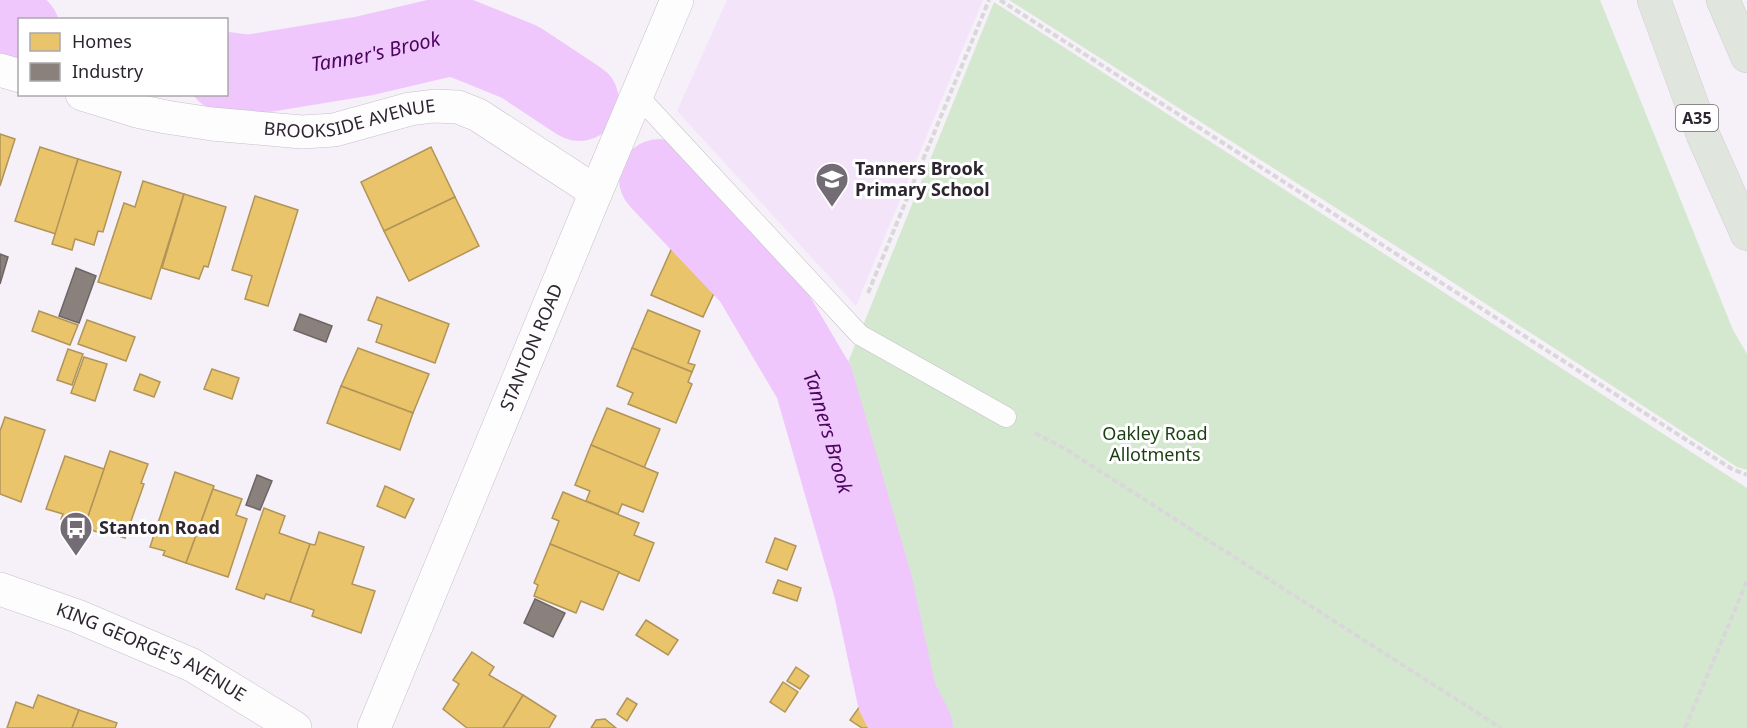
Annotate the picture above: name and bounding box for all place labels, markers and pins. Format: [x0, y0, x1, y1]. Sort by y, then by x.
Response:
place label: Tanners Brook Primary School [855, 156, 990, 201]
school or university icon: Tanners Brook Primary School [814, 161, 850, 208]
bus stop icon: Stanton Road [58, 510, 94, 557]
place label: Stanton Road [99, 515, 220, 539]

